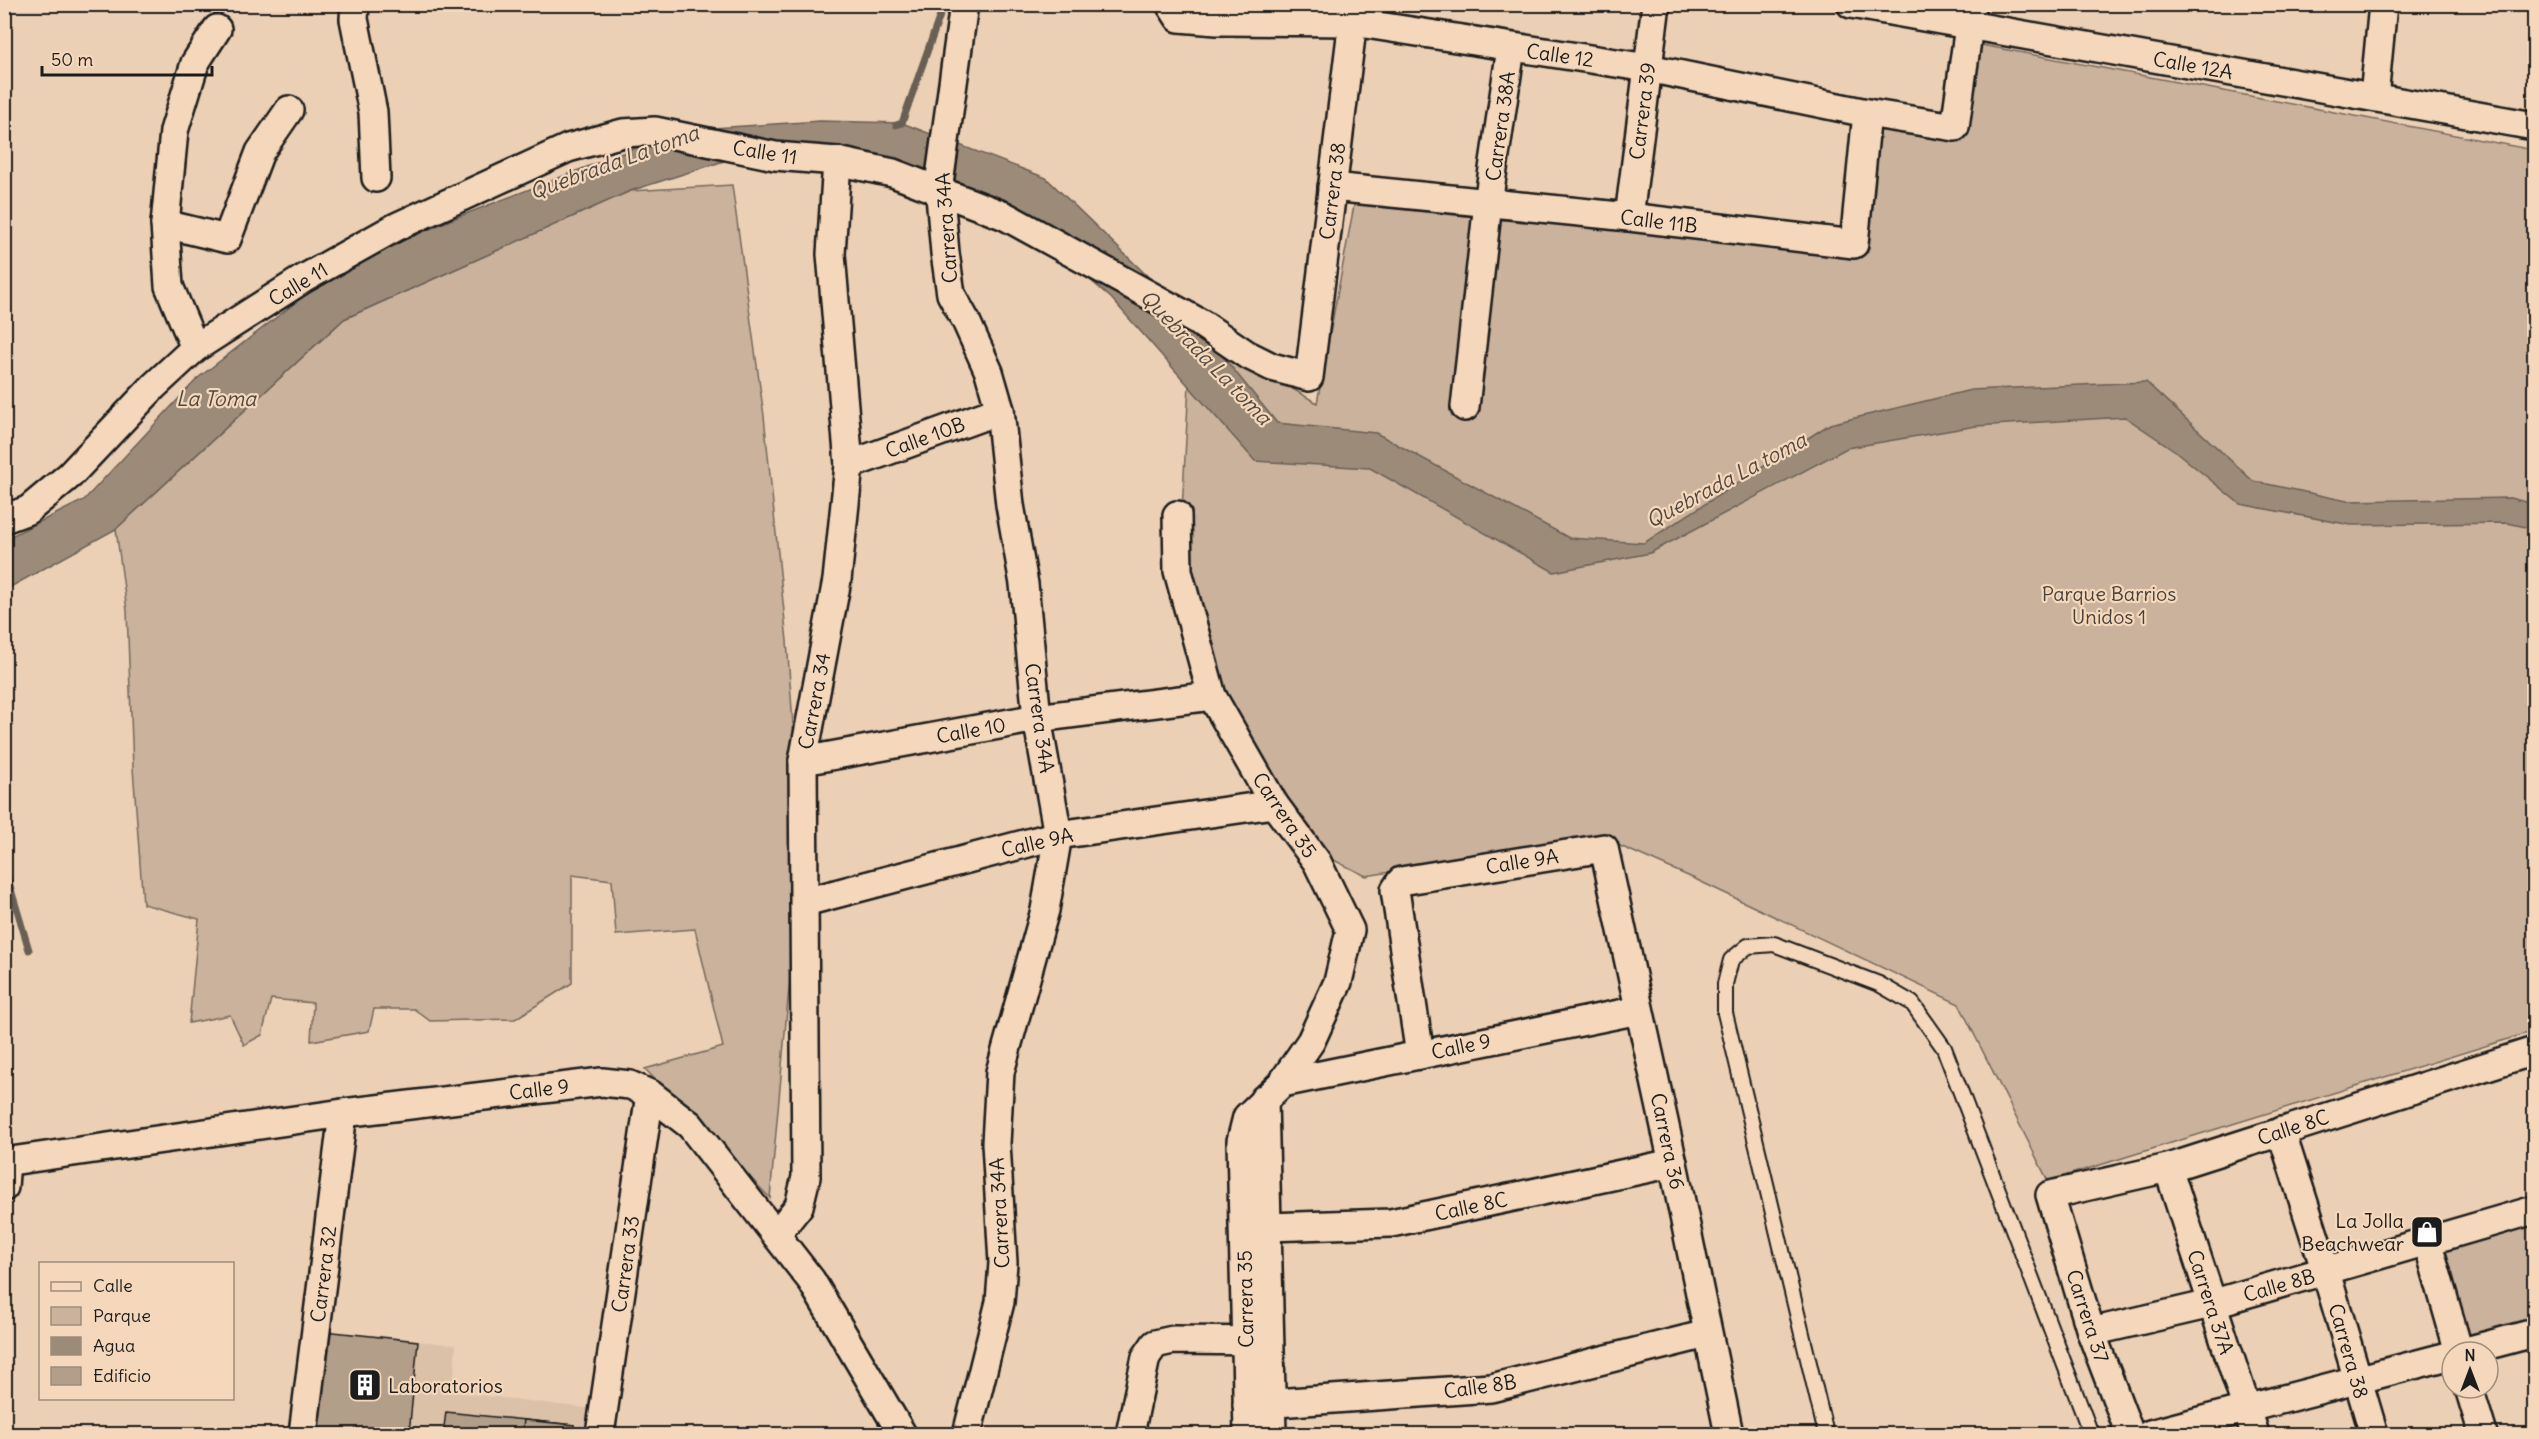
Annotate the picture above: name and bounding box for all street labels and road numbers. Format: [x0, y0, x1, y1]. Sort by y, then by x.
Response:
street label: Calle 12 [1525, 38, 1595, 72]
street label: Calle 12A [2151, 46, 2235, 84]
street label: Carrera 39 [1624, 61, 1660, 161]
street label: Carrera 38A [1480, 69, 1520, 183]
street label: Calle 11 [731, 135, 799, 169]
street label: Carrera 38 [1314, 141, 1350, 241]
street label: Carrera 34A [930, 172, 962, 284]
street label: Calle 11B [1619, 204, 1699, 238]
street label: Calle 11 [264, 257, 332, 311]
street label: Calle 10B [882, 411, 968, 463]
street label: Carrera 34 [792, 651, 836, 751]
street label: Carrera 34A [1020, 661, 1060, 775]
street label: Calle 10 [934, 712, 1008, 748]
street label: Carrera 35 [1247, 767, 1323, 863]
street label: Calle 9A [998, 822, 1076, 862]
street label: Calle 9A [1484, 843, 1560, 879]
street label: Calle 9 [1429, 1027, 1493, 1065]
street label: Calle 9 [507, 1073, 571, 1105]
street label: Carrera 36 [1646, 1090, 1690, 1192]
street label: Calle 8C [2254, 1104, 2332, 1150]
street label: Carrera 34A [984, 1157, 1014, 1269]
street label: Calle 8C [1432, 1186, 1510, 1226]
street label: Carrera 33 [606, 1214, 644, 1314]
street label: Carrera 32 [305, 1224, 341, 1324]
street label: Carrera 37A [2182, 1247, 2240, 1358]
street label: Carrera 35 [1232, 1250, 1258, 1348]
street label: Calle 8B [2240, 1263, 2318, 1307]
street label: Carrera 37 [2061, 1266, 2115, 1366]
street label: Carrera 38 [2323, 1300, 2375, 1402]
street label: Calle 8B [1442, 1369, 1518, 1403]

